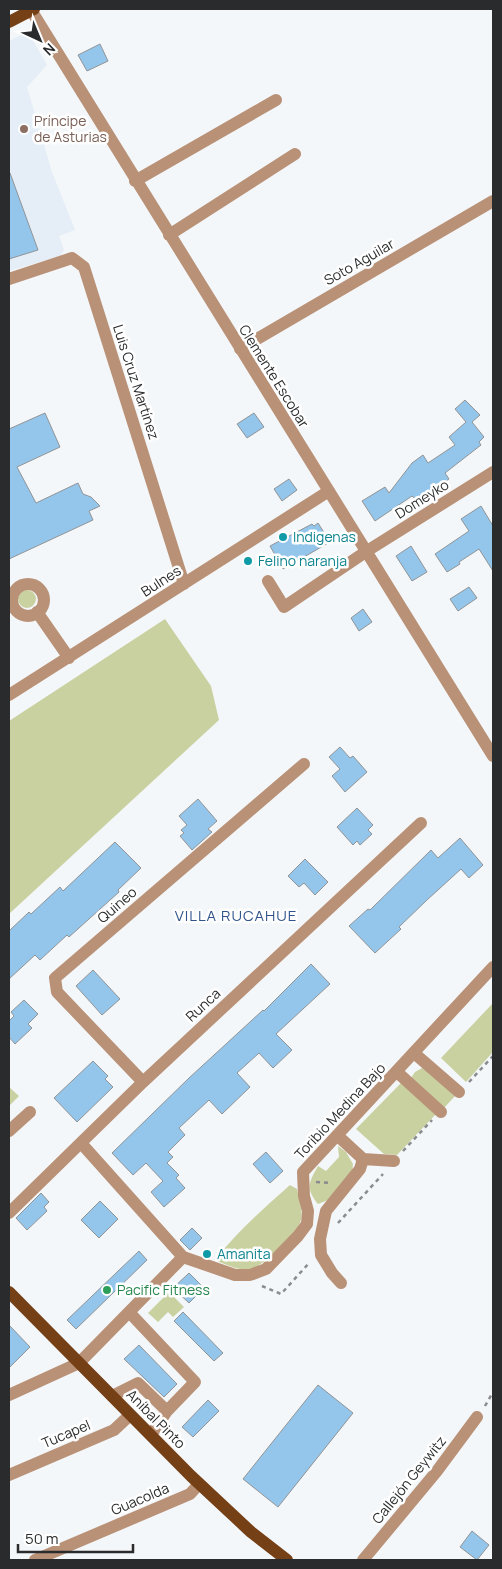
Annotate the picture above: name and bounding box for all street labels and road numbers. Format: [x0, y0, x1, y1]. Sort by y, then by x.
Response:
street label: Soto Aguilar [320, 234, 397, 289]
street label: Clemente Escobar [235, 321, 314, 431]
street label: Luis Cruz Martínez [109, 322, 164, 442]
street label: Domeyko [391, 475, 452, 523]
street label: Bulnes [137, 561, 184, 601]
street label: Quineo [93, 882, 140, 927]
street label: Runca [181, 984, 224, 1026]
street label: Toribio Medina Bajo [290, 1058, 389, 1163]
street label: Aníbal Pinto [123, 1385, 190, 1452]
street label: Tucapel [39, 1415, 93, 1452]
street label: Callejón Geywitz [367, 1432, 450, 1528]
street label: Guacolda [108, 1478, 172, 1519]

